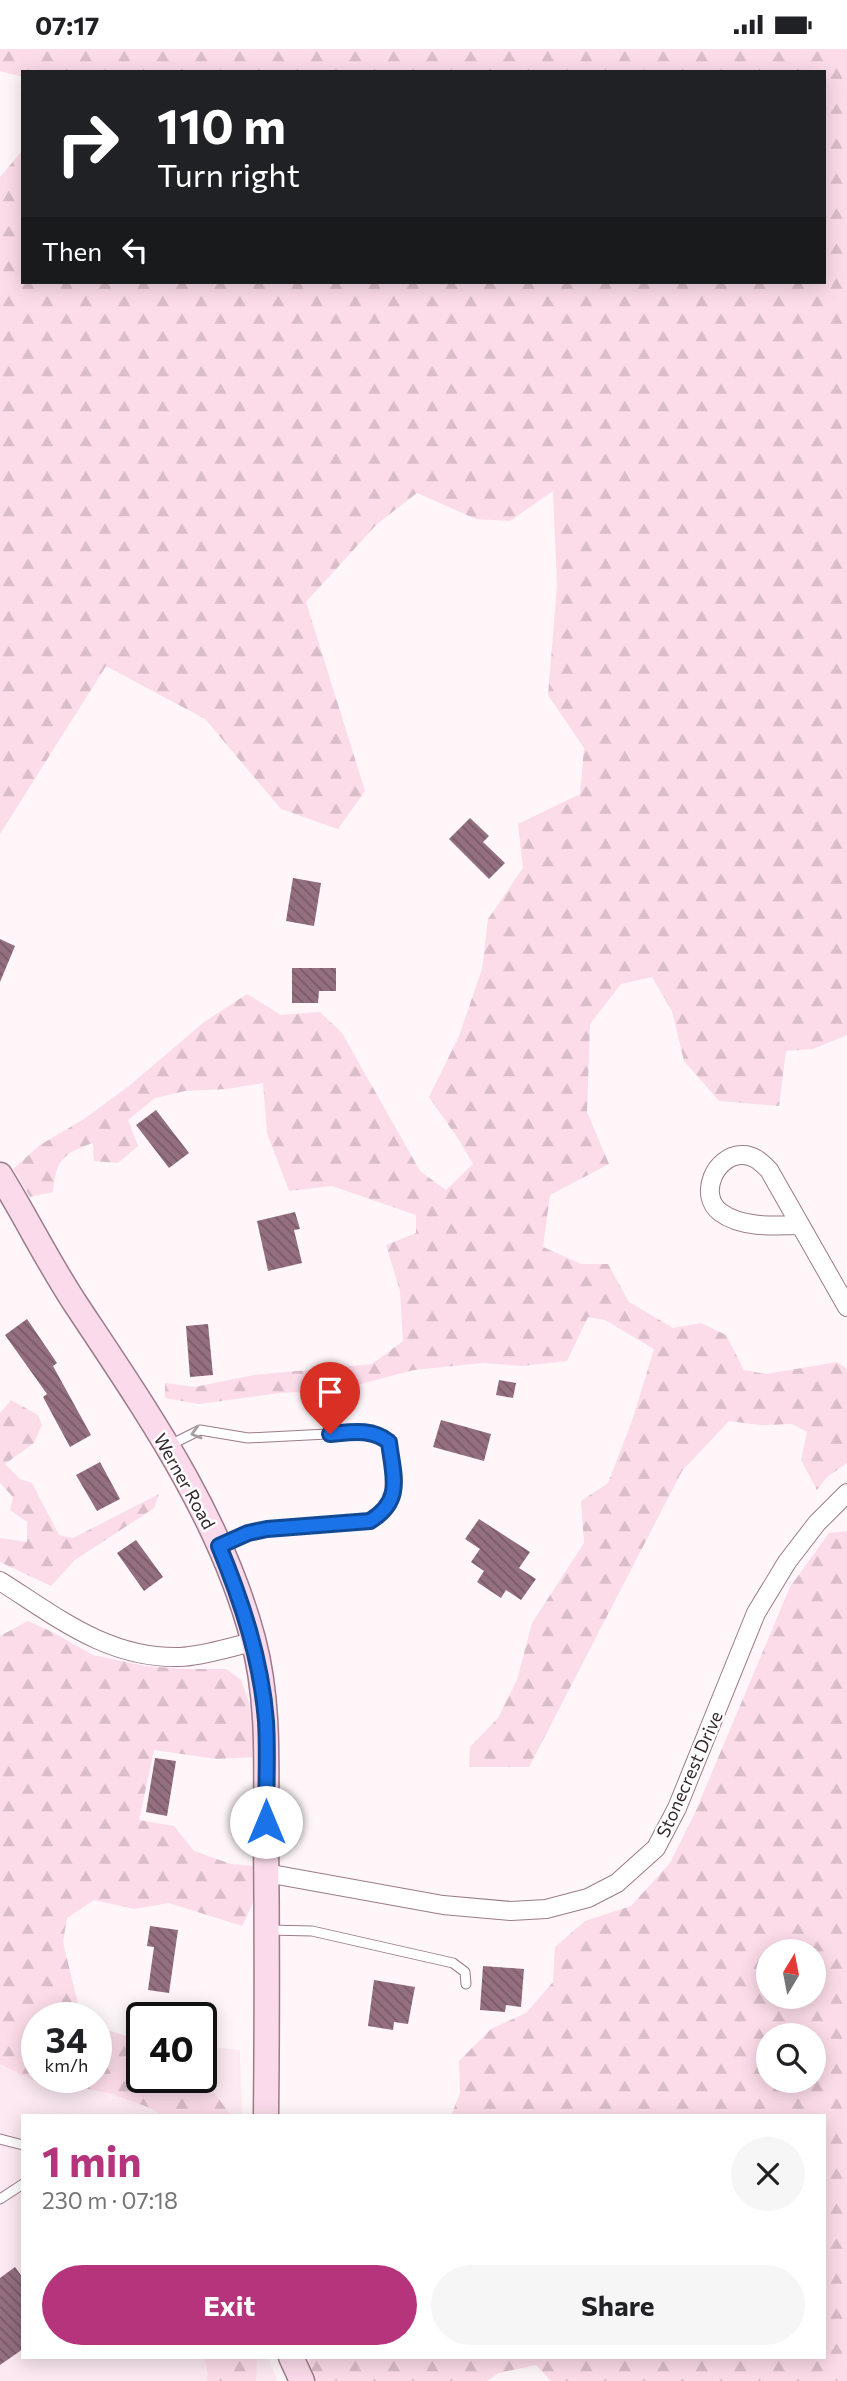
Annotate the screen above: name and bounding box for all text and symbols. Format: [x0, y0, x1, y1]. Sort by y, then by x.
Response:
text: 07:17 [35, 9, 99, 40]
text: 110 m [157, 94, 286, 154]
icon: right [42, 98, 133, 189]
text: Turn right [157, 154, 300, 194]
icon: left [116, 231, 154, 269]
text: Then [42, 235, 102, 266]
pin [300, 1362, 360, 1434]
icon: arrive [311, 1373, 349, 1411]
one-way arrow [190, 1425, 202, 1440]
street label: Werner Road [150, 1429, 220, 1533]
street label: Stonecrest Drive [651, 1707, 727, 1841]
position arrow [229, 1785, 303, 1859]
north arrow [756, 1939, 826, 2009]
map controls [756, 1939, 826, 2093]
speed limit sign: 40 [126, 2002, 217, 2093]
text: 34 [46, 2017, 87, 2060]
button: search [756, 2023, 826, 2093]
text: km/h [45, 2054, 88, 2076]
text: 1 min [42, 2134, 142, 2186]
button: close [731, 2137, 805, 2211]
text: 230 m · 07:18 [42, 2186, 178, 2214]
button: Exit [42, 2265, 417, 2345]
button: Share [431, 2265, 805, 2345]

